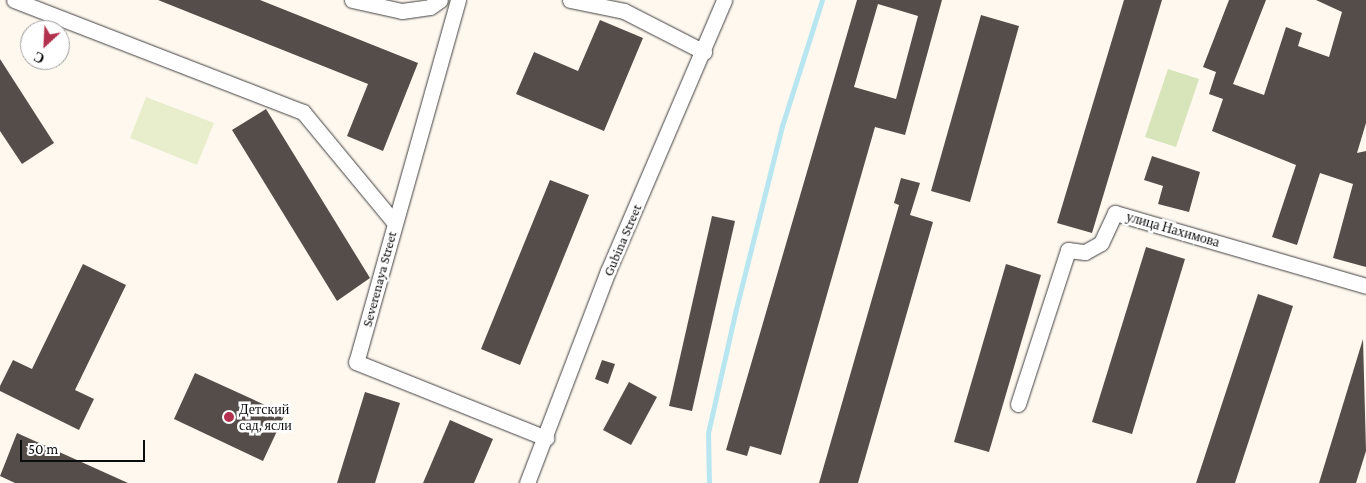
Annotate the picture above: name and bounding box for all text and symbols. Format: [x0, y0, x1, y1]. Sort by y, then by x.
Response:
north arrow [20, 20, 70, 70]
text: С [31, 48, 47, 67]
street label: Gubina Street [599, 201, 645, 279]
street label: улица Нахимова [1124, 208, 1222, 250]
street label: Severenaya Street [358, 229, 400, 329]
place label: Детский сад, ясли [239, 401, 292, 434]
marker: Детский сад, ясли [223, 411, 235, 423]
scale bar [22, 430, 148, 462]
text: 50 m [28, 441, 58, 457]

